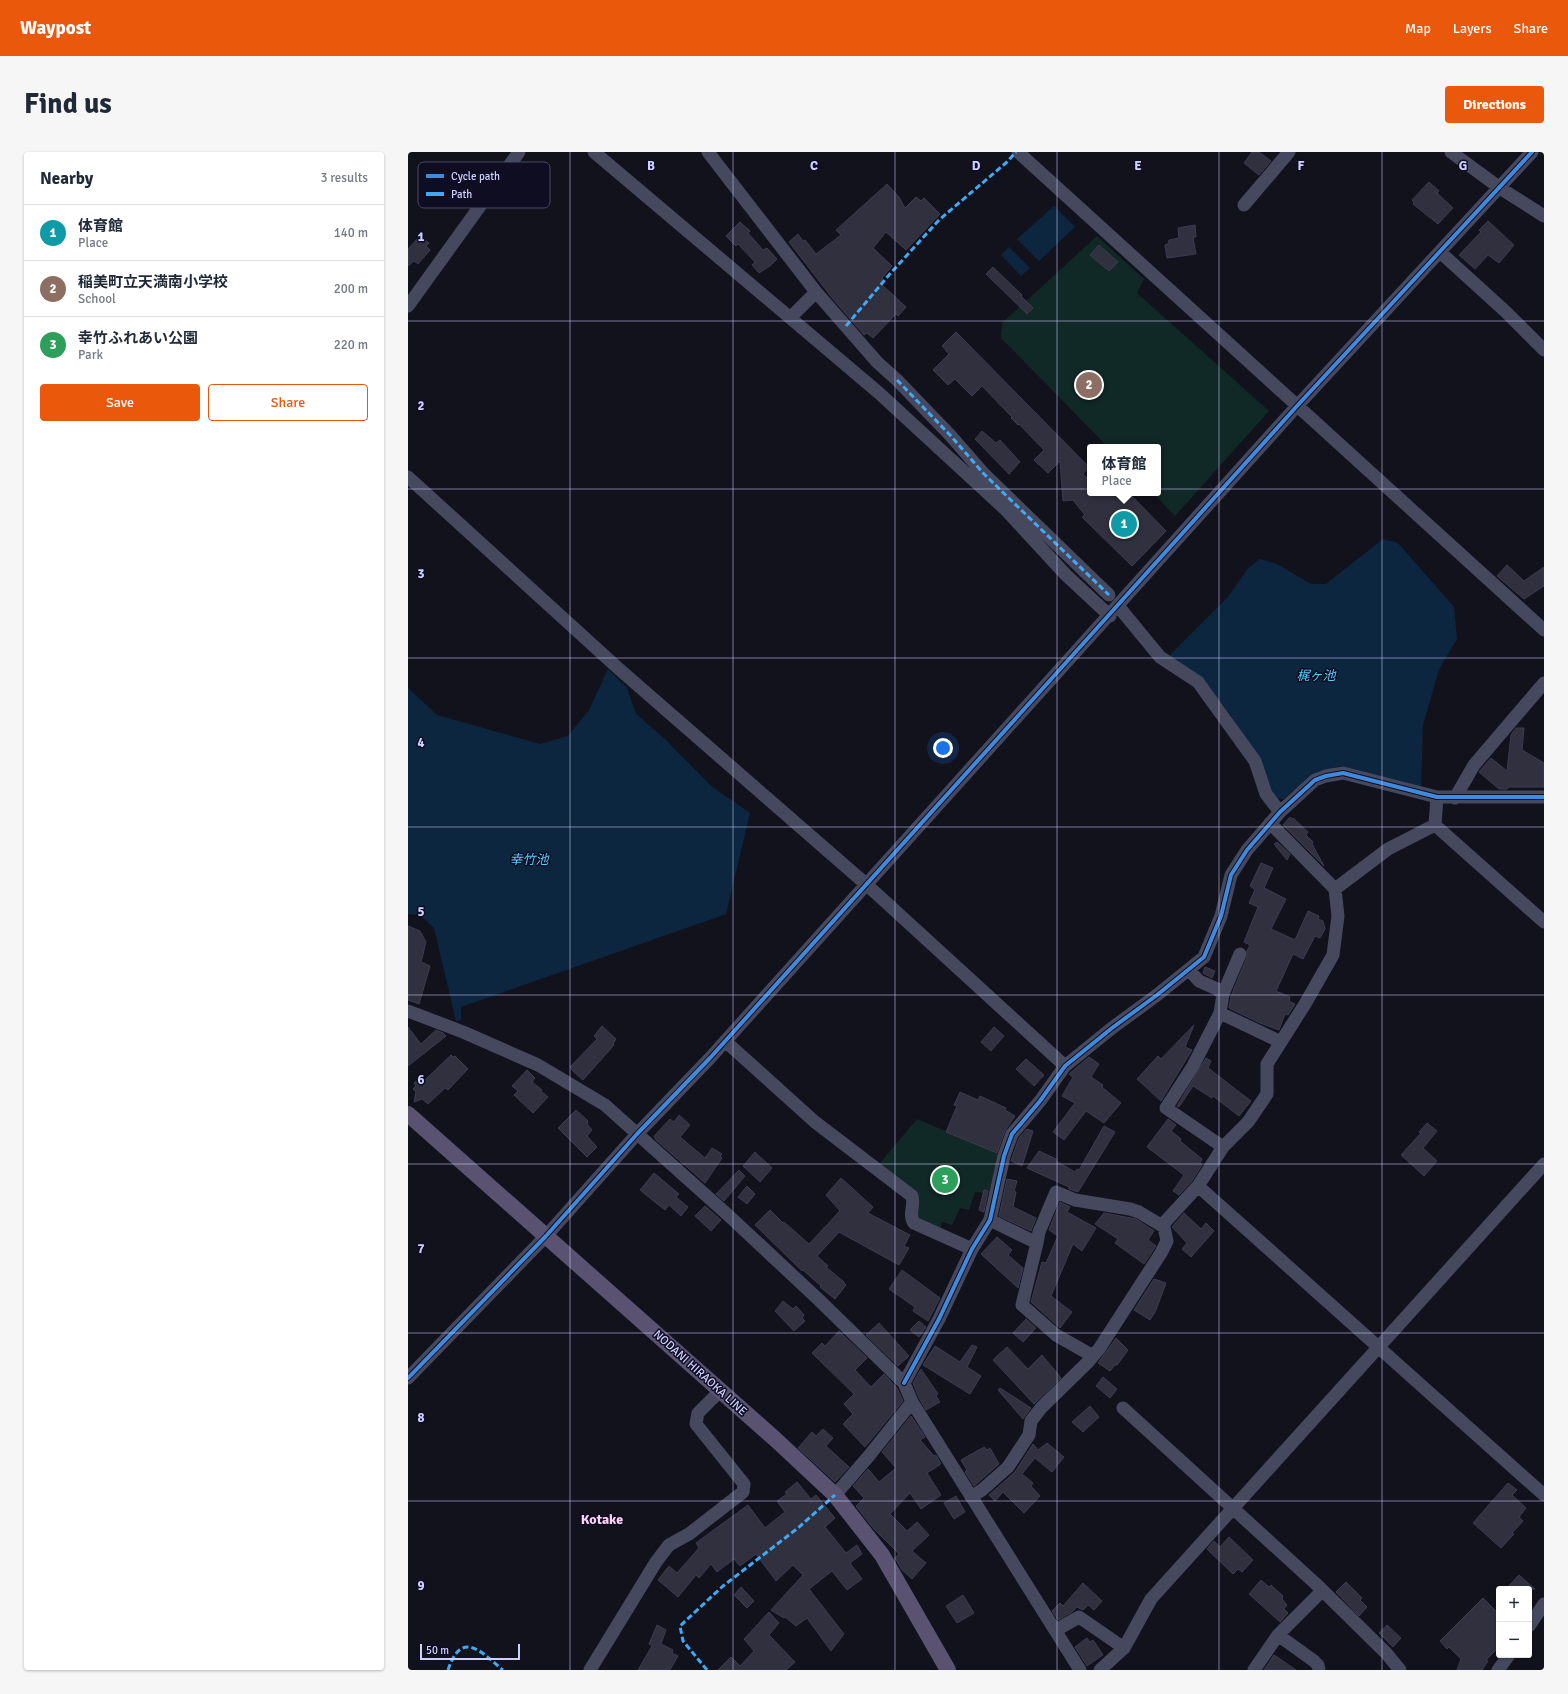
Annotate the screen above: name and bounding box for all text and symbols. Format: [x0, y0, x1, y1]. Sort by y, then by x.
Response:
text: Waypost [20, 16, 91, 40]
text: Map [1405, 20, 1431, 37]
text: Layers [1453, 20, 1492, 37]
text: Share [1514, 20, 1548, 37]
button: Directions [1445, 86, 1544, 123]
text: Find us [24, 87, 112, 121]
text: B [647, 158, 655, 174]
text: C [810, 158, 818, 174]
text: D [972, 158, 981, 174]
text: E [1134, 158, 1142, 174]
text: F [1298, 158, 1305, 174]
text: G [1459, 158, 1467, 174]
legend [418, 162, 550, 208]
text: Nearby [40, 168, 93, 189]
text: 3 results [320, 170, 368, 186]
text: Cycle path [451, 170, 500, 183]
text: Path [451, 188, 472, 201]
text: 体育館 [78, 217, 123, 235]
text: 1 [49, 225, 57, 241]
text: 140 m [334, 225, 368, 241]
text: 1 [417, 229, 425, 245]
text: Place [78, 235, 108, 251]
text: 稲美町立天満南小学校 [78, 273, 228, 291]
text: 2 [49, 281, 57, 297]
text: 200 m [334, 281, 368, 297]
text: School [78, 291, 116, 307]
text: 幸竹ふれあい公園 [78, 329, 198, 347]
text: 3 [49, 337, 57, 353]
text: 220 m [334, 337, 368, 353]
text: Park [78, 347, 103, 363]
pin: 2 [1076, 370, 1102, 400]
button: Save [40, 384, 200, 421]
button: Share [208, 384, 368, 421]
text: 2 [417, 398, 425, 414]
popup [1087, 444, 1161, 496]
text: 体育館 [1101, 455, 1147, 473]
text: Place [1101, 473, 1132, 489]
pin: 1 [1111, 509, 1137, 539]
text: 3 [417, 566, 425, 582]
water label: 梶ヶ池 [1296, 668, 1337, 684]
text: 4 [417, 735, 425, 751]
your location [933, 738, 953, 758]
water label: 幸竹池 [509, 852, 550, 868]
text: 5 [417, 904, 425, 920]
text: 6 [417, 1072, 425, 1088]
pin: 3 [932, 1165, 958, 1195]
text: 7 [417, 1241, 425, 1257]
street label: NODANI HIRAOKA LINE [650, 1327, 750, 1419]
text: 8 [417, 1410, 425, 1426]
district label: Kotake [581, 1511, 623, 1528]
text: 9 [417, 1578, 425, 1594]
map controls [1496, 1586, 1532, 1658]
button: + [1496, 1586, 1532, 1622]
button: − [1496, 1622, 1532, 1658]
scale bar [420, 1642, 520, 1661]
text: 50 m [426, 1644, 449, 1657]

